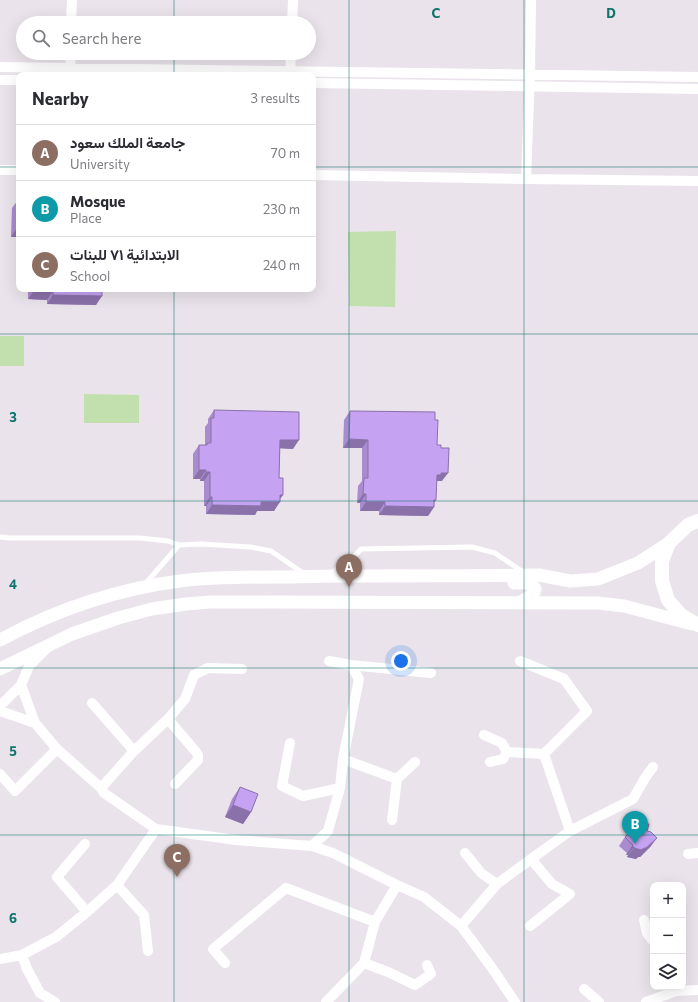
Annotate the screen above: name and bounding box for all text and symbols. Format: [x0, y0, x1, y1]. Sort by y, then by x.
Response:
text: C [432, 5, 441, 21]
text: D [606, 5, 616, 21]
search box [16, 16, 316, 60]
icon: search [30, 27, 52, 49]
text: Search here [62, 29, 141, 47]
text: Nearby [32, 88, 89, 109]
text: 3 results [251, 90, 300, 106]
text: جامعة الملك سعود [70, 133, 185, 151]
text: A [40, 145, 50, 161]
text: 70 m [271, 145, 300, 161]
text: University [70, 156, 130, 172]
text: Mosque [70, 192, 125, 210]
text: B [41, 201, 49, 217]
text: 230 m [263, 201, 300, 217]
text: Place [70, 210, 102, 226]
text: الابتدائية ٧١ للبنات [70, 245, 179, 263]
text: C [41, 257, 49, 273]
text: 240 m [263, 257, 300, 273]
text: School [70, 268, 110, 284]
text: 3 [9, 409, 17, 425]
pin: A [336, 554, 362, 587]
text: 4 [9, 576, 17, 592]
your location [391, 651, 411, 671]
text: 5 [9, 743, 17, 759]
pin: B [622, 811, 648, 844]
pin: C [164, 844, 190, 877]
map controls [650, 882, 686, 990]
button: + [650, 882, 686, 918]
text: 6 [9, 910, 17, 926]
button: − [650, 918, 686, 954]
button: layers [650, 954, 686, 990]

